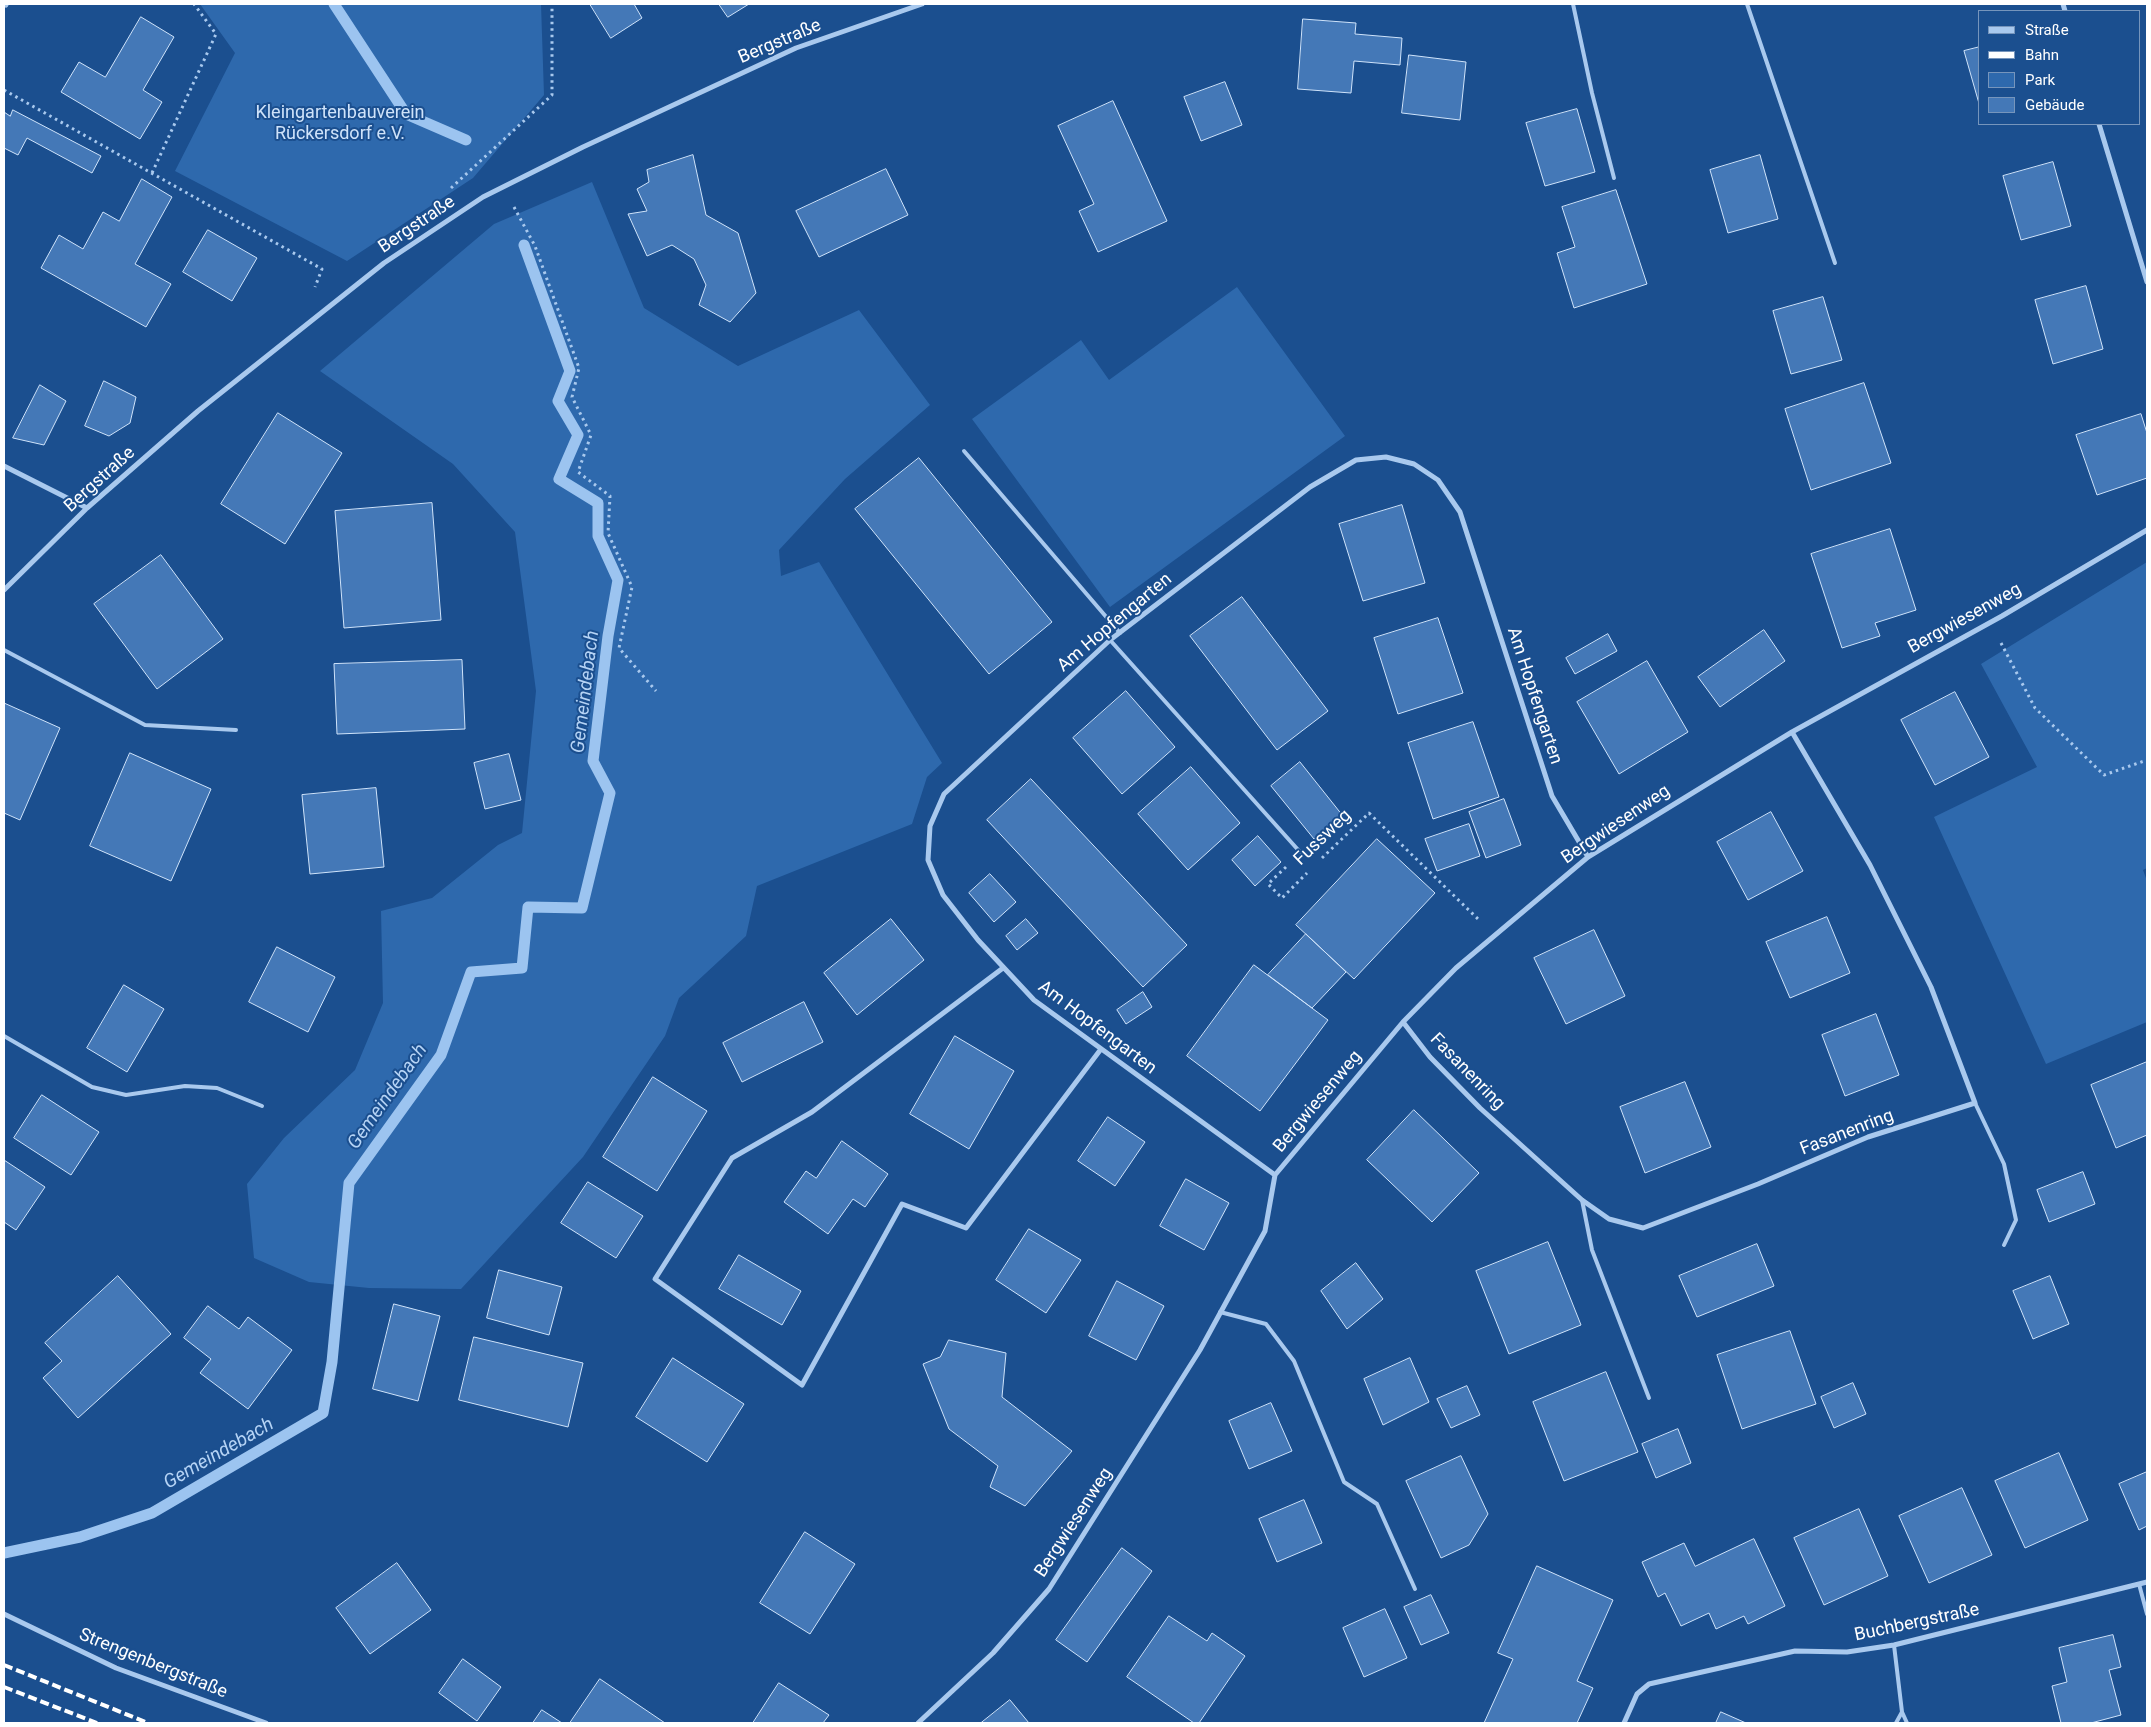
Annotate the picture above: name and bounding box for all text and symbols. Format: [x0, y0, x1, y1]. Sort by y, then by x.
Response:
legend [1978, 10, 2141, 125]
street label: Bergstraße [735, 15, 825, 69]
text: Straße [2025, 21, 2069, 39]
text: Bahn [2025, 46, 2059, 64]
text: Park [2025, 71, 2055, 89]
text: Gebäude [2025, 96, 2084, 114]
park label: Kleingartenbauverein Rückersdorf e.V. [255, 102, 425, 144]
street label: Bergstraße [375, 192, 459, 258]
street label: Bergstraße [60, 443, 140, 517]
street label: Am Hopfengarten [1053, 569, 1177, 677]
street label: Bergwiesenweg [1905, 579, 2025, 659]
street label: Am Hopfengarten [1502, 625, 1566, 767]
water label: Gemeindebach [567, 629, 605, 755]
street label: Bergwiesenweg [1558, 781, 1674, 869]
street label: Fussweg [1290, 805, 1356, 871]
street label: Am Hopfengarten [1034, 976, 1160, 1080]
street label: Fasanenring [1425, 1029, 1509, 1115]
water label: Gemeindebach [343, 1040, 433, 1154]
street label: Bergwiesenweg [1269, 1047, 1367, 1157]
street label: Fasanenring [1797, 1105, 1897, 1161]
water label: Gemeindebach [160, 1413, 278, 1495]
street label: Bergwiesenweg [1031, 1464, 1117, 1582]
street label: Buchbergstraße [1853, 1599, 1981, 1647]
street label: Strengenbergstraße [76, 1624, 230, 1704]

